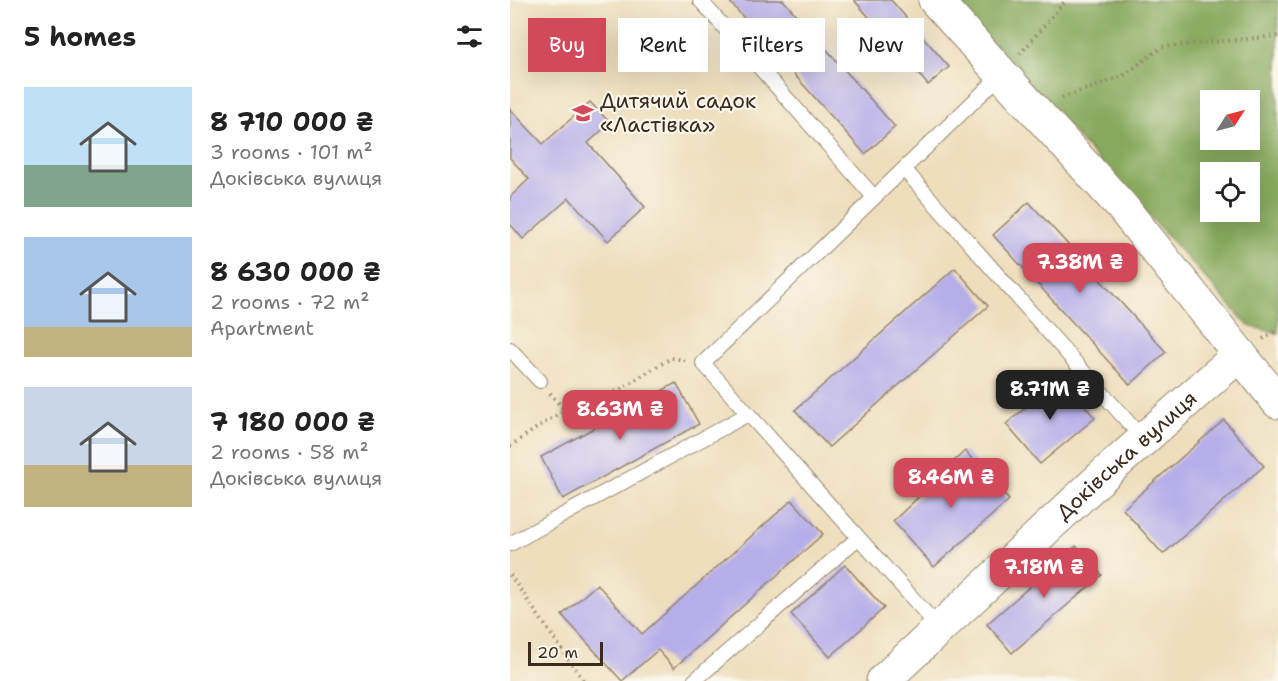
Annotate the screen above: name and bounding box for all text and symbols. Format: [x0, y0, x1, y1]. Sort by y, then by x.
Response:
chip: Buy [528, 18, 606, 72]
chip: Rent [618, 18, 708, 72]
chip: Filters [720, 18, 825, 72]
chip: New [837, 18, 924, 72]
text: 5 homes [24, 19, 136, 54]
icon: filters [453, 20, 486, 53]
place label: Дитячий садок «Ластівка» [600, 87, 756, 139]
north arrow [1200, 90, 1260, 150]
map controls [1200, 90, 1260, 222]
school or university icon: Дитячий садок «Ластівка» [571, 101, 595, 125]
text: 8 710 000 ₴ [210, 104, 374, 139]
icon: home [72, 111, 144, 183]
text: 3 rooms · 101 m² [210, 139, 373, 165]
button: locate [1200, 162, 1260, 222]
text: Доківська вулиця [210, 165, 382, 191]
pin: 7.38M ₴ [1025, 243, 1135, 294]
text: 7.38M ₴ [1037, 249, 1123, 275]
text: 8 630 000 ₴ [210, 254, 381, 289]
icon: home [72, 261, 144, 333]
text: 2 rooms · 72 m² [210, 289, 369, 315]
text: Apartment [210, 315, 314, 341]
pin: 8.71M ₴ [995, 370, 1105, 421]
text: 8.71M ₴ [1010, 376, 1090, 402]
street label: Доківська вулиця [1050, 384, 1203, 526]
pin: 8.63M ₴ [565, 390, 675, 441]
text: 8.63M ₴ [576, 396, 664, 422]
text: 7 180 000 ₴ [210, 404, 375, 439]
icon: home [72, 411, 144, 483]
text: 2 rooms · 58 m² [210, 439, 369, 465]
pin: 8.46M ₴ [896, 458, 1006, 509]
text: 8.46M ₴ [908, 464, 994, 490]
text: Доківська вулиця [210, 465, 382, 491]
pin: 7.18M ₴ [989, 548, 1099, 599]
text: 7.18M ₴ [1004, 554, 1084, 580]
scale bar [528, 639, 603, 666]
text: 20 m [537, 642, 578, 663]

